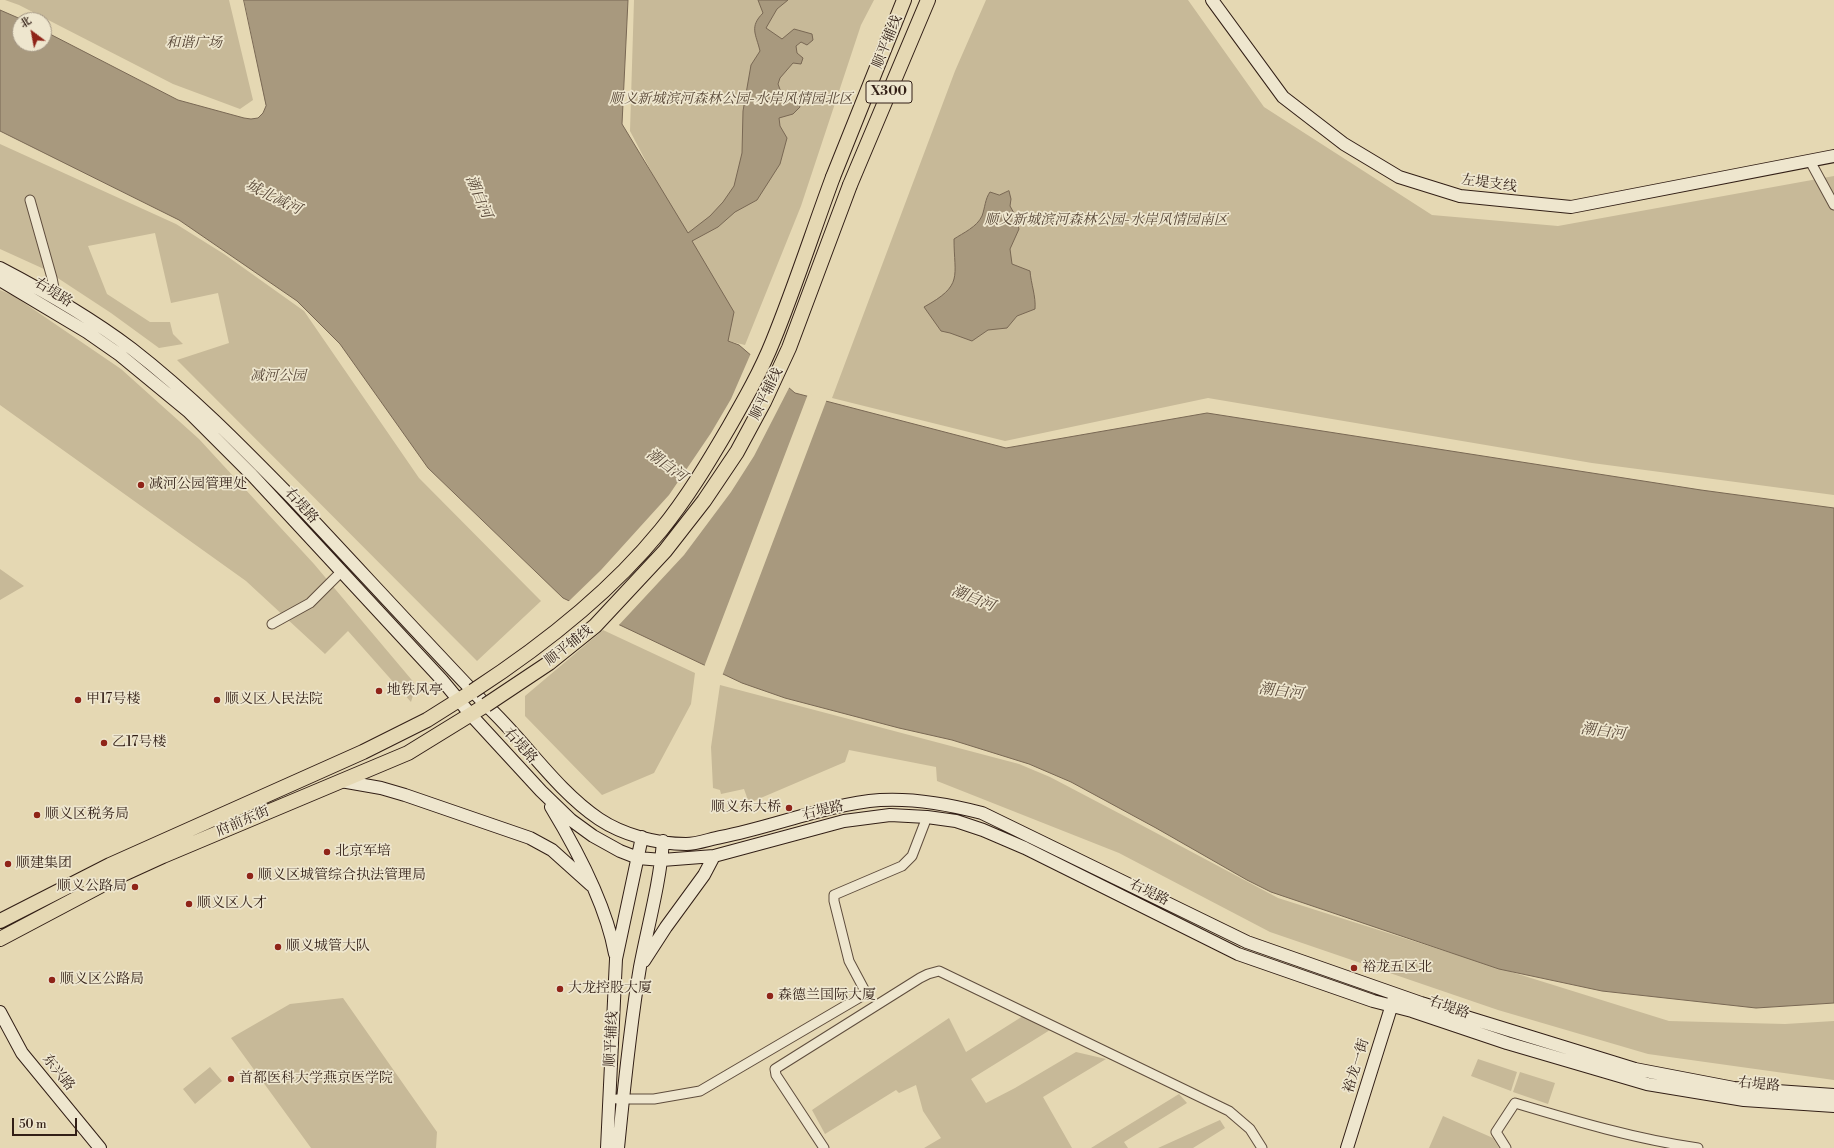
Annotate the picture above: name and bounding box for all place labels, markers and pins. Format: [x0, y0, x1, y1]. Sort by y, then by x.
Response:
place label: 减河公园管理处 [149, 477, 247, 493]
marker: 减河公园管理处 [136, 480, 146, 490]
place label: 地铁风亭 [387, 683, 443, 699]
marker: 地铁风亭 [374, 686, 384, 696]
place label: 甲17号楼 [86, 692, 140, 708]
place label: 顺义区人民法院 [225, 692, 323, 708]
marker: 甲17号楼 [73, 695, 83, 705]
marker: 顺义区人民法院 [212, 695, 222, 705]
place label: 乙17号楼 [112, 735, 166, 751]
marker: 乙17号楼 [99, 738, 109, 748]
place label: 顺义东大桥 [711, 800, 781, 816]
marker: 顺义东大桥 [784, 803, 794, 813]
place label: 顺义区税务局 [45, 807, 129, 823]
marker: 顺义区税务局 [32, 810, 42, 820]
place label: 北京军培 [335, 844, 391, 860]
marker: 北京军培 [322, 847, 332, 857]
place label: 顺建集团 [16, 856, 72, 872]
marker: 顺建集团 [3, 859, 13, 869]
place label: 顺义区城管综合执法管理局 [258, 868, 426, 884]
marker: 顺义区城管综合执法管理局 [245, 871, 255, 881]
place label: 顺义公路局 [57, 879, 127, 895]
marker: 顺义公路局 [130, 882, 140, 892]
place label: 顺义区人才 [197, 896, 267, 912]
marker: 顺义区人才 [184, 899, 194, 909]
place label: 顺义城管大队 [286, 939, 370, 955]
marker: 顺义城管大队 [273, 942, 283, 952]
place label: 裕龙五区北 [1362, 960, 1432, 976]
marker: 裕龙五区北 [1349, 963, 1359, 973]
place label: 顺义区公路局 [60, 972, 144, 988]
marker: 顺义区公路局 [47, 975, 57, 985]
place label: 大龙控股大厦 [568, 981, 652, 997]
marker: 大龙控股大厦 [555, 984, 565, 994]
place label: 森德兰国际大厦 [778, 988, 876, 1004]
marker: 森德兰国际大厦 [765, 991, 775, 1001]
place label: 首都医科大学燕京医学院 [239, 1071, 393, 1087]
marker: 首都医科大学燕京医学院 [226, 1074, 236, 1084]

